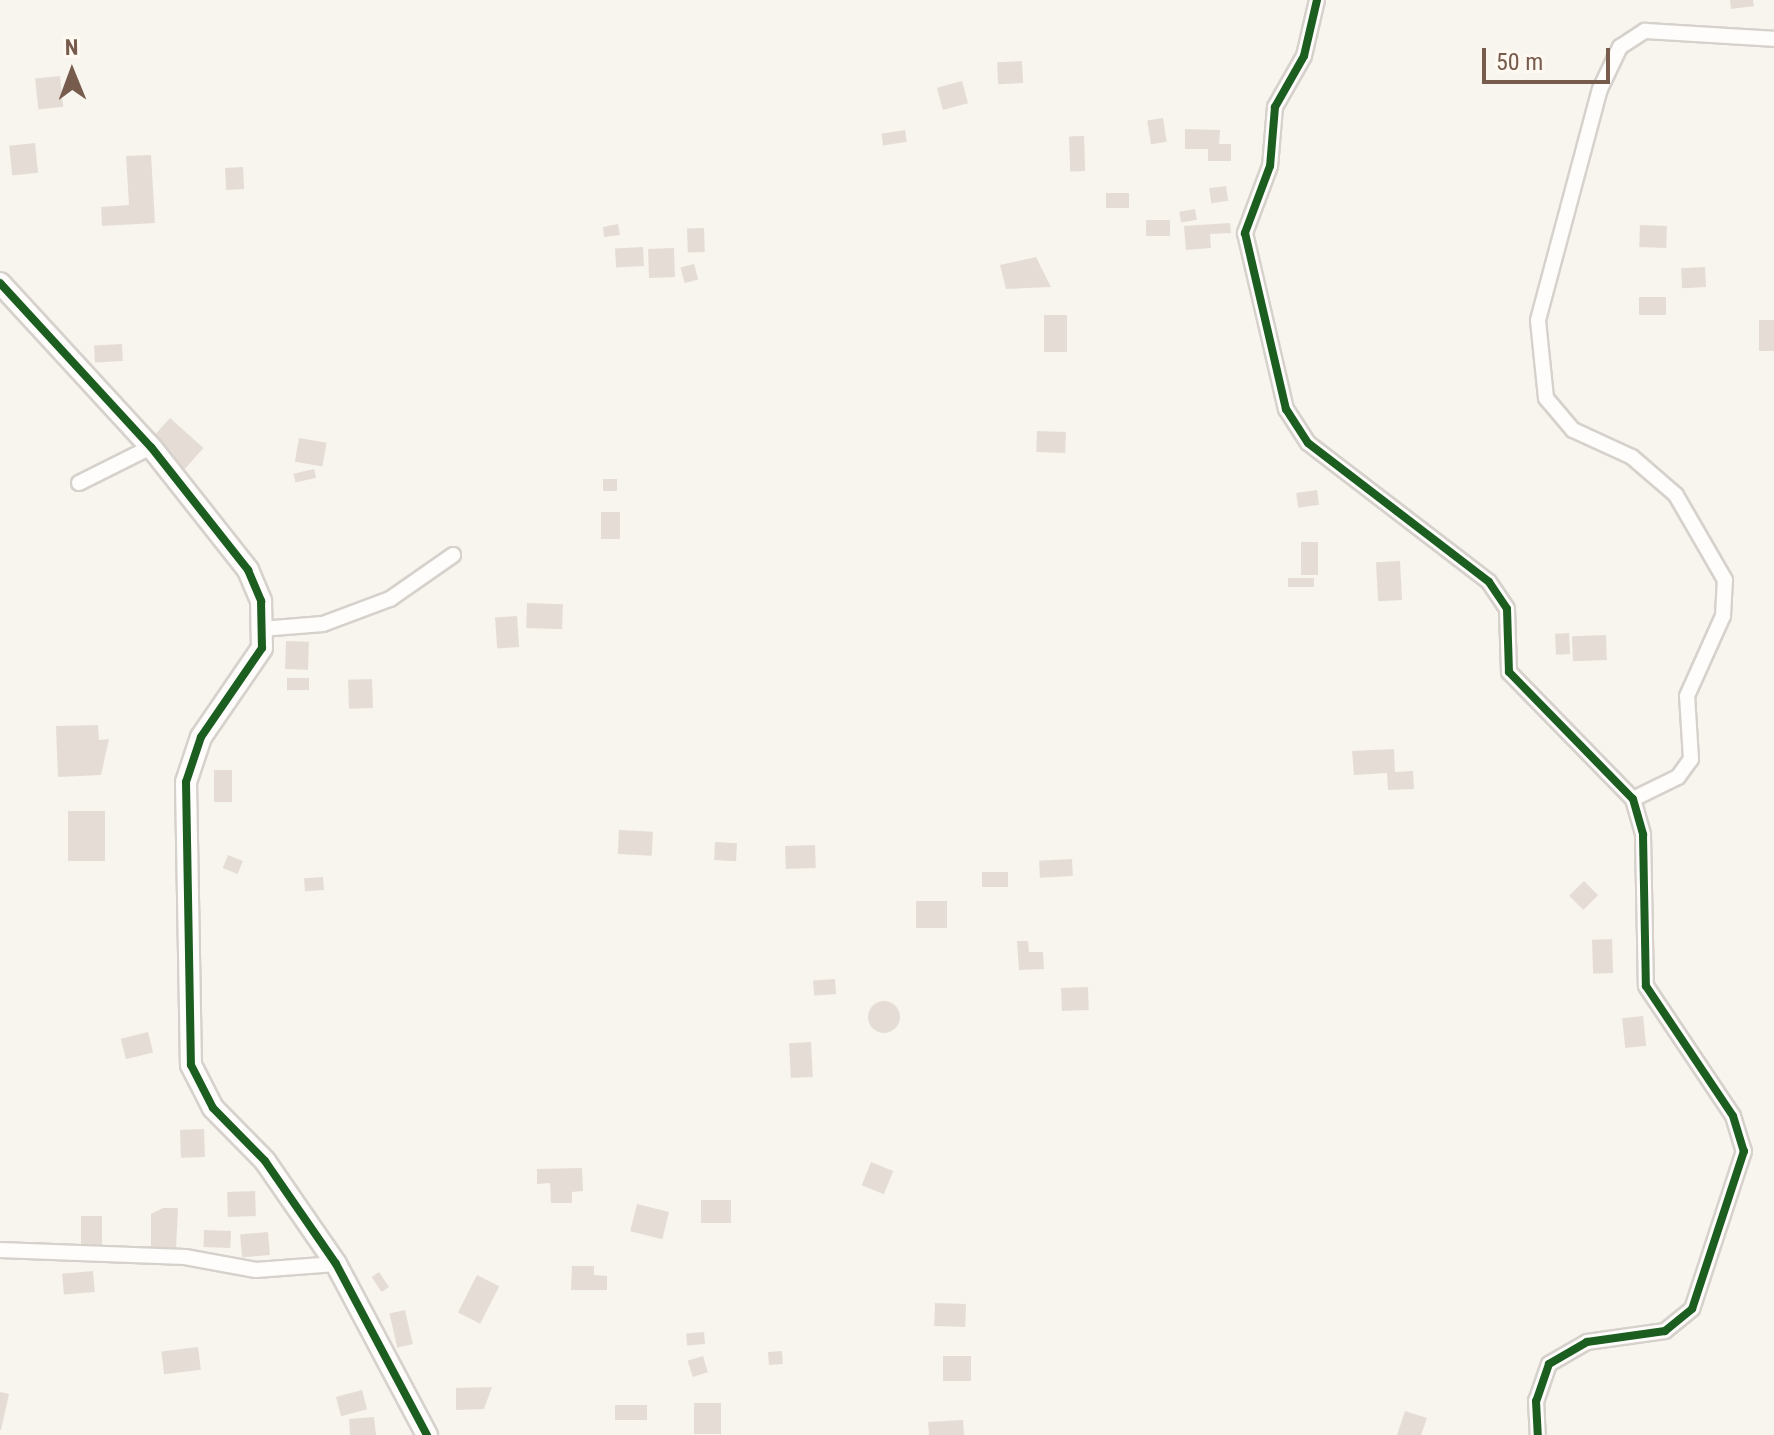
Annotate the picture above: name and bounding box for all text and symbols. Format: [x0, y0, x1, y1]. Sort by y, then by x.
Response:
north arrow [32, 32, 112, 112]
scale bar [1486, 32, 1614, 82]
text: N [65, 35, 79, 60]
text: 50 m [1496, 48, 1543, 76]

